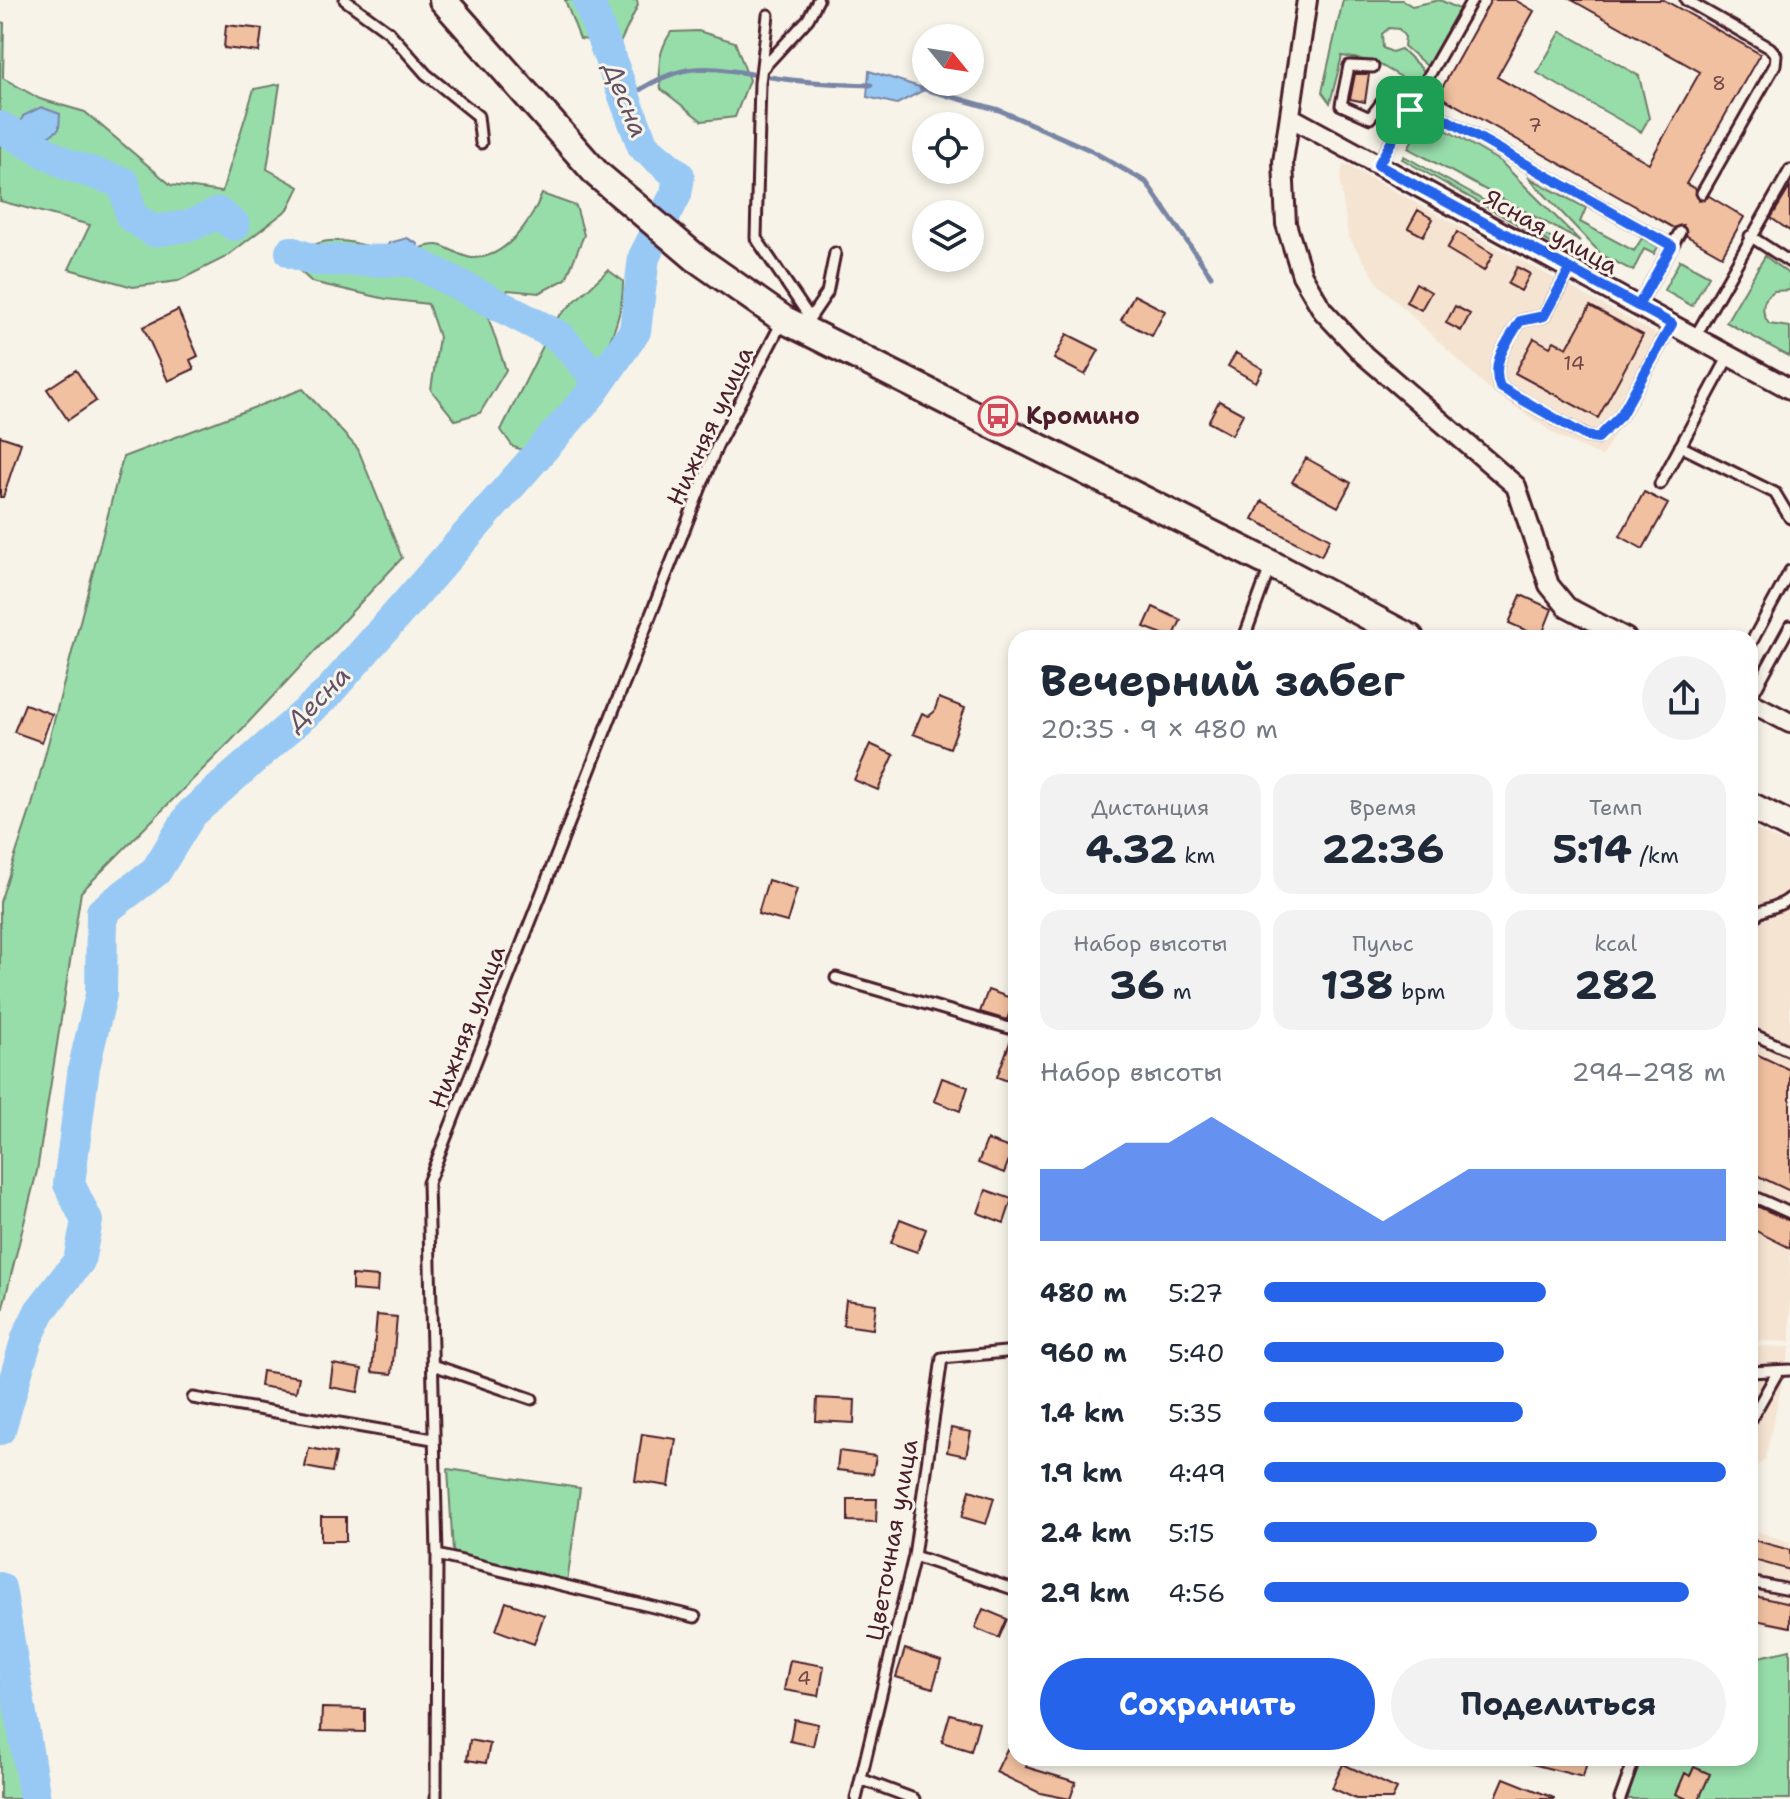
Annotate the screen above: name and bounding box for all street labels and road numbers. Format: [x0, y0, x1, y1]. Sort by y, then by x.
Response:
street label: Ясная улица [1478, 182, 1624, 282]
street label: Нижняя улица [659, 341, 761, 511]
street label: Нижняя улица [421, 941, 513, 1113]
street label: Цветочная улица [859, 1437, 925, 1643]

